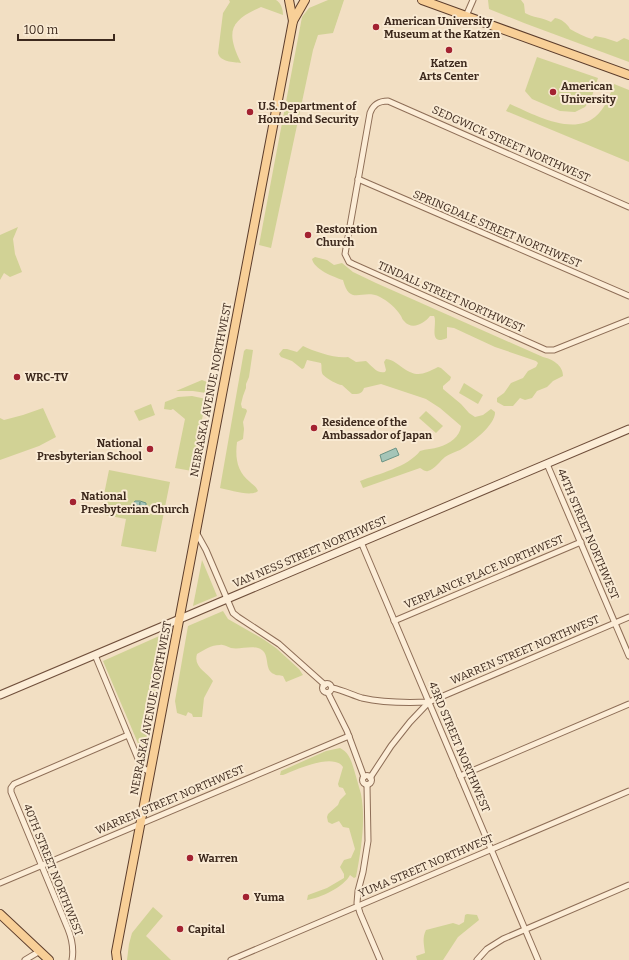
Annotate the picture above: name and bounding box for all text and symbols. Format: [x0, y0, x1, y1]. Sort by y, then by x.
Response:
place label: American University Museum at the Katzen [384, 15, 500, 41]
scale bar [18, 16, 114, 42]
marker: American University Museum at the Katzen [371, 22, 381, 32]
text: 100 m [24, 23, 59, 37]
marker: Katzen Arts Center [444, 45, 454, 55]
place label: Katzen Arts Center [419, 57, 480, 83]
place label: American University [561, 80, 617, 106]
marker: American University [548, 87, 558, 97]
place label: U.S. Department of Homeland Security [258, 100, 360, 126]
street label: SEDGWICK STREET NORTHWEST [430, 103, 592, 185]
marker: U.S. Department of Homeland Security [245, 107, 255, 117]
street label: SPRINGDALE STREET NORTHWEST [411, 188, 584, 271]
place label: Restoration Church [316, 223, 377, 249]
marker: Restoration Church [303, 230, 313, 240]
street label: TINDALL STREET NORTHWEST [376, 259, 527, 335]
street label: NEBRASKA AVENUE NORTHWEST [188, 301, 234, 478]
place label: WRC-TV [25, 371, 69, 384]
marker: WRC-TV [12, 372, 22, 382]
place label: Residence of the Ambassador of Japan [322, 416, 432, 442]
marker: Residence of the Ambassador of Japan [309, 423, 319, 433]
place label: National Presbyterian School [37, 437, 143, 463]
marker: National Presbyterian School [145, 444, 155, 454]
street label: 44TH STREET NORTHWEST [555, 467, 622, 602]
place label: National Presbyterian Church [81, 490, 189, 516]
marker: National Presbyterian Church [68, 497, 78, 507]
street label: VAN NESS STREET NORTHWEST [231, 513, 390, 591]
street label: VERPLANCK PLACE NORTHWEST [402, 532, 566, 612]
street label: WARREN STREET NORTHWEST [449, 612, 602, 687]
street label: NEBRASKA AVENUE NORTHWEST [128, 619, 174, 796]
street label: 43RD STREET NORTHWEST [426, 680, 493, 815]
street label: WARREN STREET NORTHWEST [94, 762, 247, 837]
street label: 40TH STREET NORTHWEST [21, 802, 86, 938]
street label: YUMA STREET NORTHWEST [357, 831, 496, 900]
place label: Warren [198, 852, 238, 865]
marker: Warren [185, 853, 195, 863]
place label: Yuma [254, 891, 285, 904]
marker: Yuma [241, 892, 251, 902]
place label: Capital [188, 923, 226, 936]
marker: Capital [175, 924, 185, 934]

